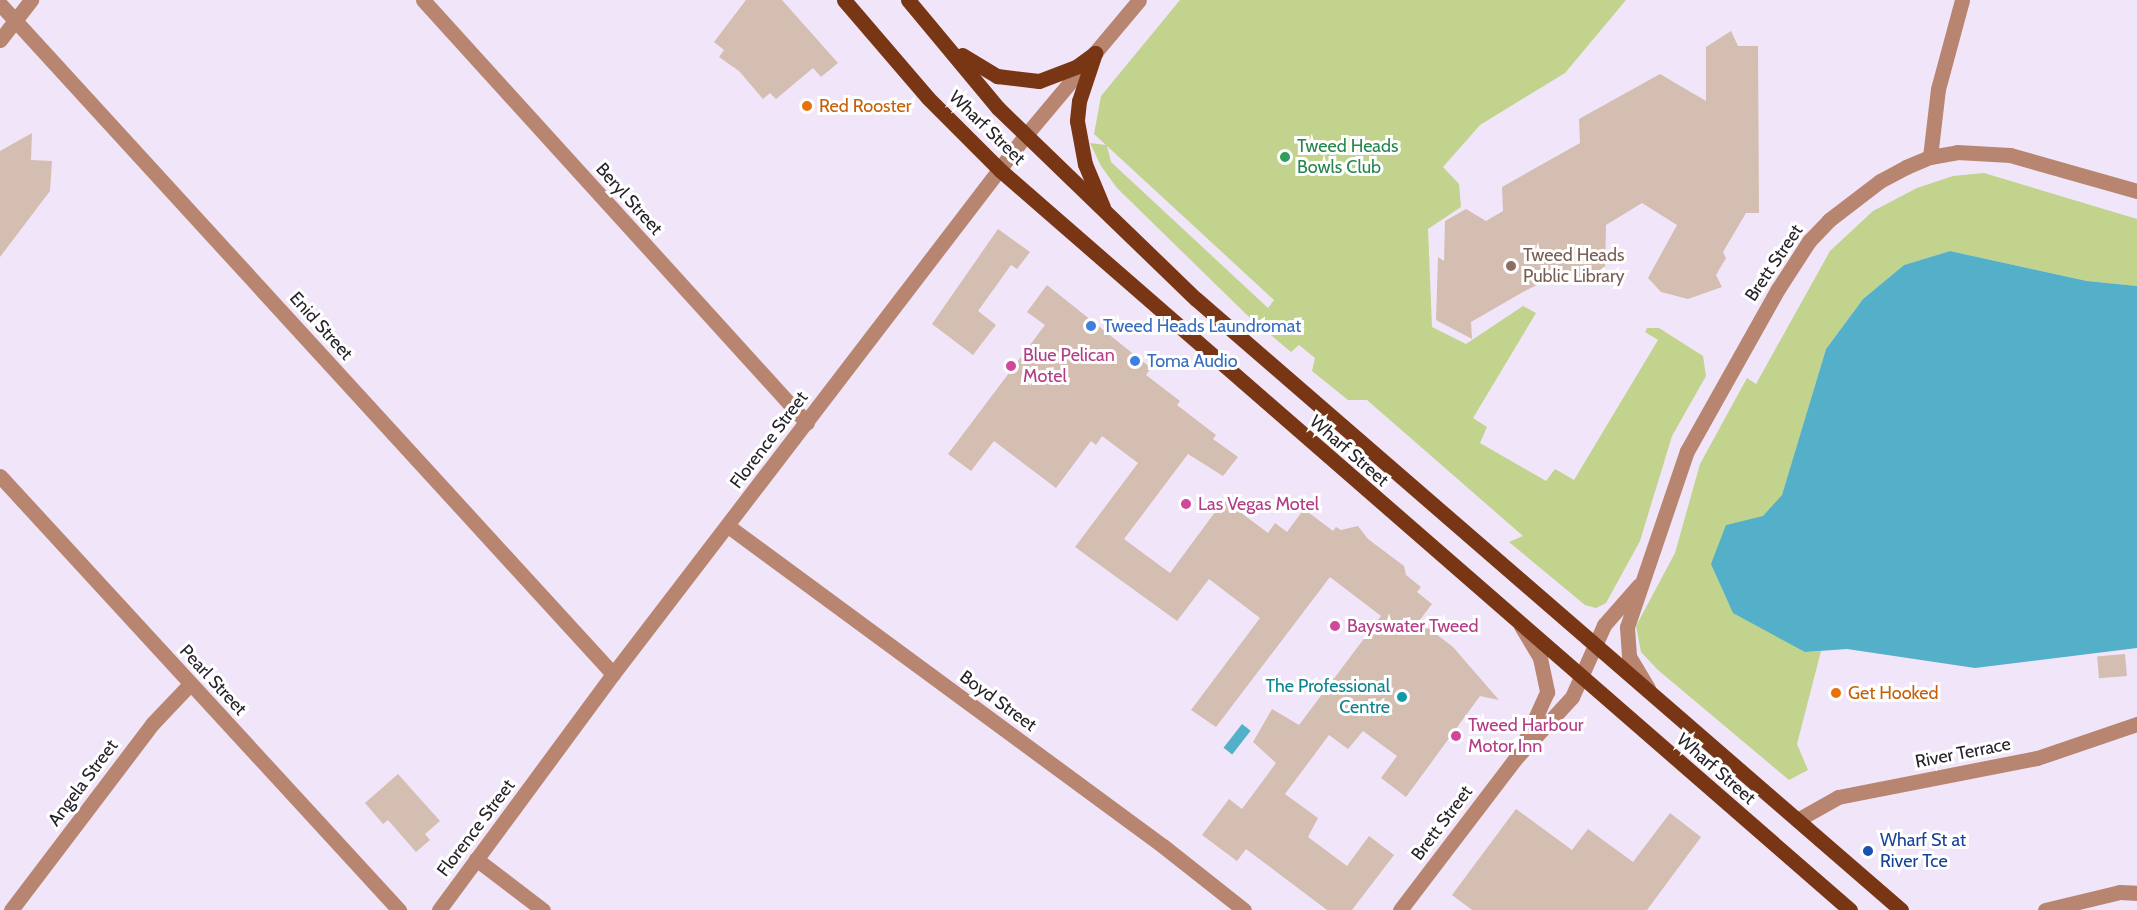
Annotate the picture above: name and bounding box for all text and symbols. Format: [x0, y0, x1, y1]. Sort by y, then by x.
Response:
street label: Wharf Street [944, 86, 1030, 170]
place label: Red Rooster [819, 95, 911, 117]
marker: Red Rooster [800, 99, 814, 113]
place label: Tweed Heads Bowls Club [1297, 136, 1398, 178]
marker: Tweed Heads Bowls Club [1278, 150, 1292, 164]
street label: Beryl Street [591, 159, 667, 239]
street label: Brett Street [1741, 221, 1807, 305]
place label: Tweed Heads Public Library [1523, 245, 1625, 288]
marker: Tweed Heads Public Library [1504, 259, 1518, 273]
street label: Enid Street [285, 288, 357, 364]
place label: Tweed Heads Laundromat [1103, 315, 1301, 337]
marker: Tweed Heads Laundromat [1084, 319, 1098, 333]
place label: Blue Pelican Motel [1023, 345, 1115, 388]
place label: Toma Audio [1147, 350, 1238, 372]
marker: Toma Audio [1128, 354, 1142, 368]
marker: Blue Pelican Motel [1004, 359, 1018, 373]
street label: Florence Street [726, 387, 812, 493]
street label: Wharf Street [1305, 411, 1393, 491]
place label: Las Vegas Motel [1198, 493, 1319, 515]
marker: Las Vegas Motel [1179, 497, 1193, 511]
place label: Bayswater Tweed [1347, 615, 1479, 637]
marker: Bayswater Tweed [1328, 619, 1342, 633]
street label: Pearl Street [175, 640, 251, 720]
street label: Boyd Street [955, 666, 1041, 736]
place label: The Professional Centre [1266, 676, 1390, 718]
place label: Get Hooked [1848, 682, 1938, 704]
marker: Get Hooked [1829, 686, 1843, 700]
marker: The Professional Centre [1395, 690, 1409, 704]
place label: Tweed Harbour Motor Inn [1468, 715, 1584, 758]
marker: Tweed Harbour Motor Inn [1449, 729, 1463, 743]
street label: Wharf Street [1672, 729, 1760, 809]
street label: River Terrace [1913, 733, 2013, 773]
street label: Angela Street [44, 736, 122, 830]
street label: Florence Street [433, 775, 519, 881]
street label: Brett Street [1407, 781, 1477, 865]
place label: Wharf St at River Tce [1880, 830, 1966, 872]
marker: Wharf St at River Tce [1861, 844, 1875, 858]

